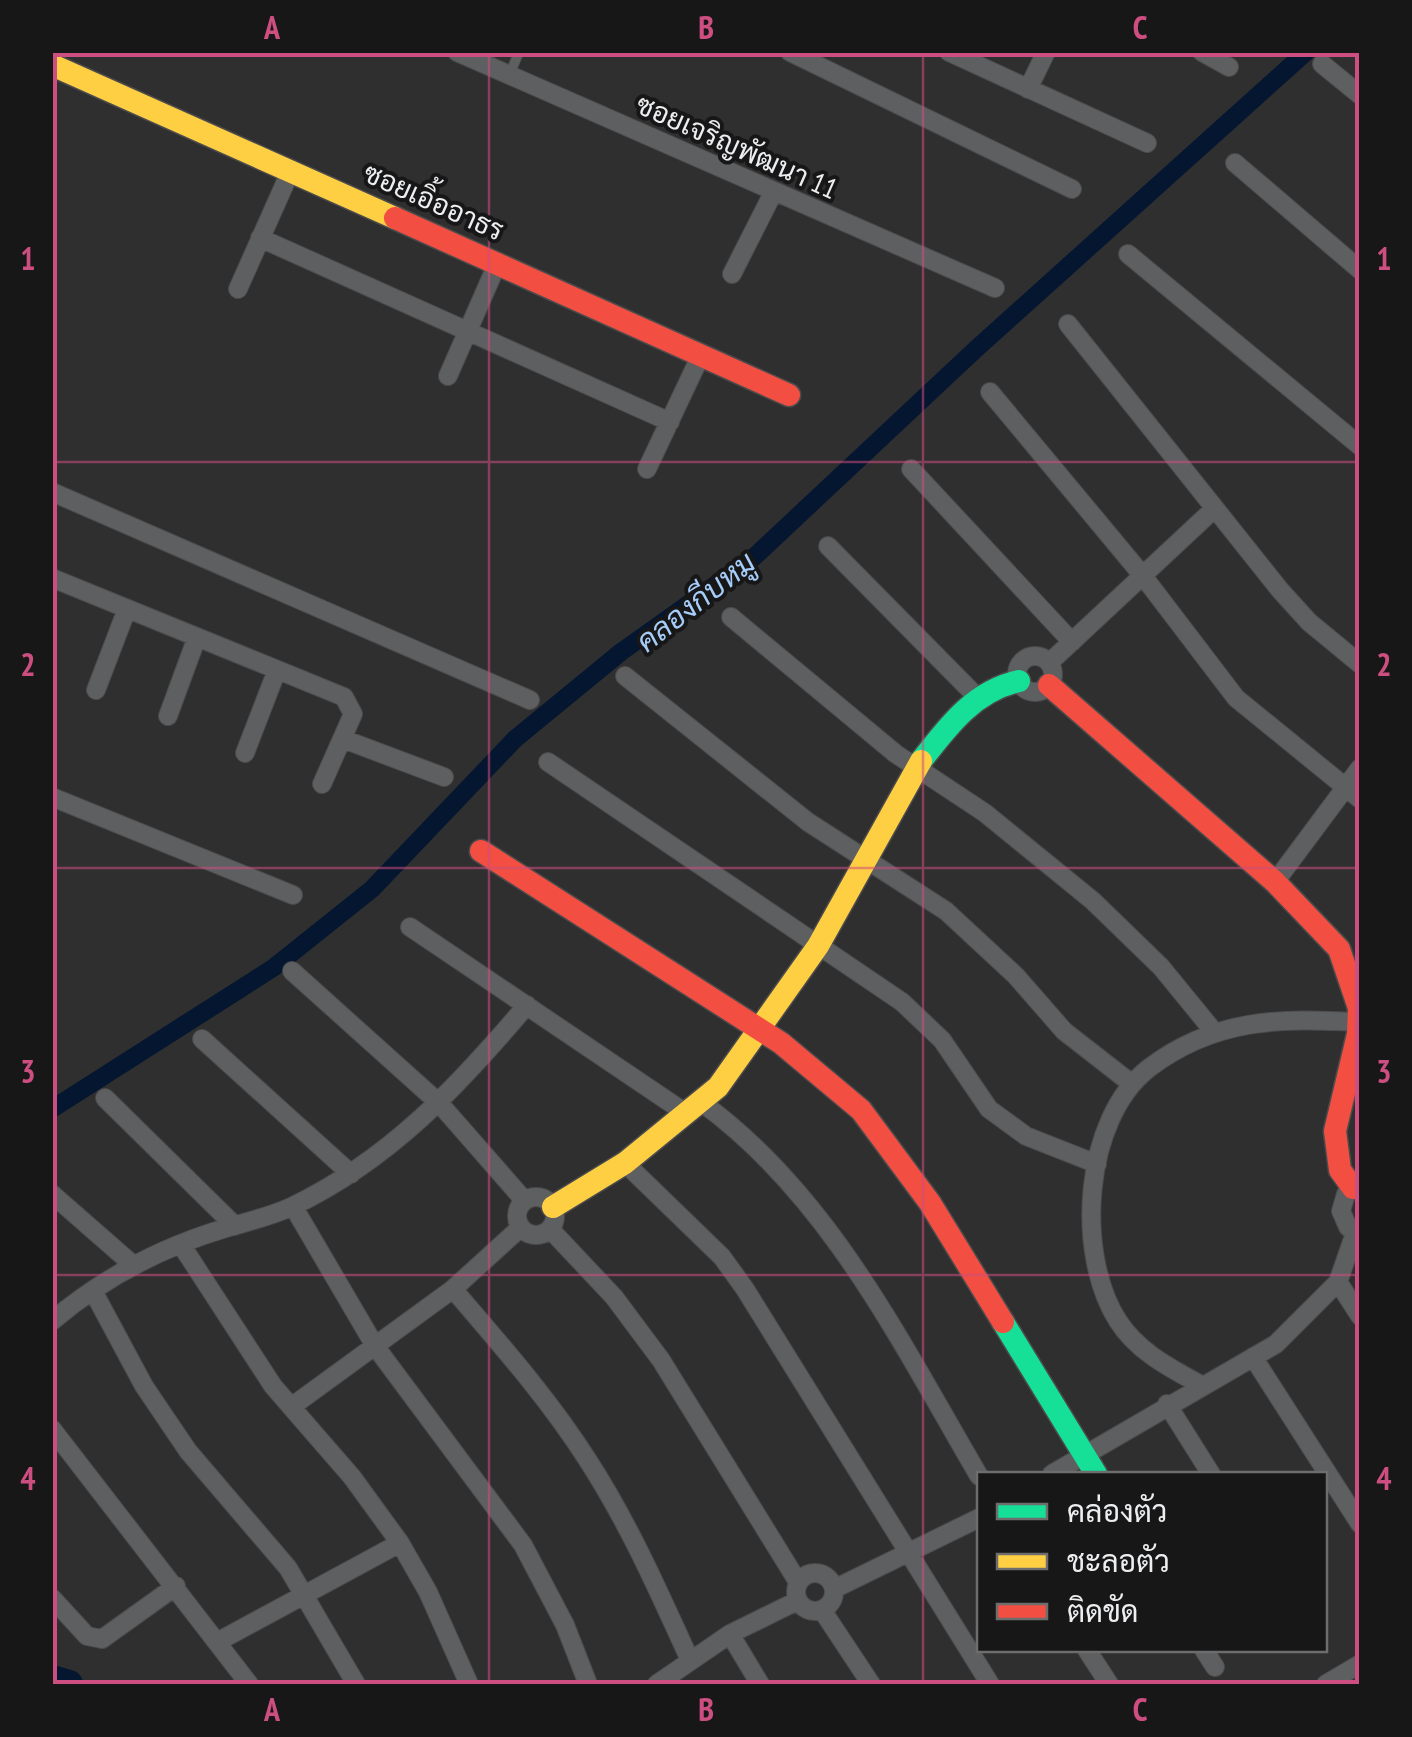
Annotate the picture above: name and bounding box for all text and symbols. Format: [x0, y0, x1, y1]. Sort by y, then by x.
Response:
text: A [263, 6, 281, 48]
text: B [698, 6, 714, 48]
text: C [1133, 6, 1148, 48]
street label: ซอยเจริญพัฒนา 11 [630, 85, 844, 207]
street label: ซอยเอิ้ออาธร [358, 150, 512, 248]
text: 1 [20, 237, 36, 279]
text: 1 [1376, 237, 1392, 279]
water label: คลองกีบหมู [627, 542, 764, 661]
text: 2 [20, 643, 36, 685]
text: 2 [1376, 643, 1392, 685]
text: 3 [20, 1050, 36, 1092]
text: 3 [1376, 1050, 1392, 1092]
text: 4 [20, 1457, 36, 1499]
text: 4 [1376, 1457, 1392, 1499]
legend [977, 1472, 1327, 1652]
text: คล่องตัว [1067, 1491, 1167, 1530]
text: ชะลอตัว [1067, 1541, 1170, 1580]
text: ติดขัด [1067, 1591, 1139, 1630]
text: A [263, 1688, 281, 1730]
text: B [698, 1688, 714, 1730]
text: C [1133, 1688, 1148, 1730]

